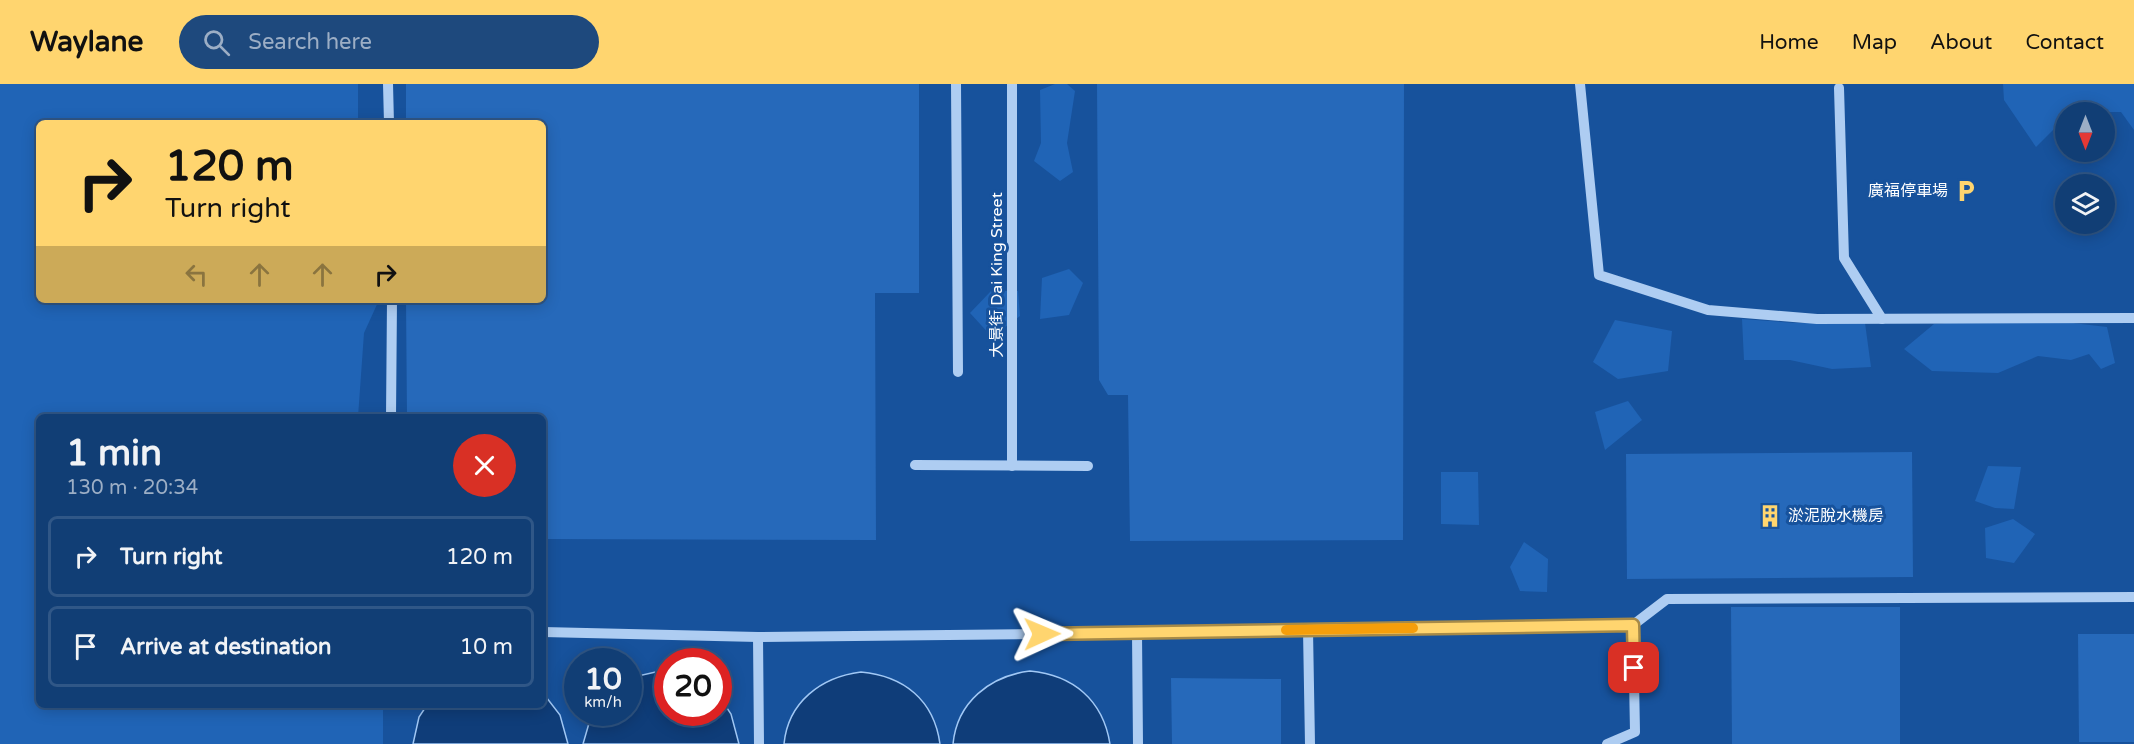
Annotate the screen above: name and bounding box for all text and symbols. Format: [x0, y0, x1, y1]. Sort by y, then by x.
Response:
search box [179, 15, 599, 69]
text: Waylane [30, 25, 143, 59]
icon: search [200, 26, 233, 59]
text: Search here [248, 29, 372, 55]
text: Home [1759, 30, 1819, 55]
text: Map [1852, 30, 1897, 55]
text: About [1930, 30, 1992, 55]
text: Contact [2025, 30, 2104, 55]
north arrow [2055, 102, 2115, 162]
map controls [2055, 102, 2115, 234]
text: 120 m [165, 141, 294, 192]
icon: right [66, 144, 144, 222]
button: layers [2055, 174, 2115, 234]
parking icon: 廣福停車場 [1953, 178, 1979, 204]
place label: 廣福停車場 [1868, 181, 1948, 201]
text: Turn right [165, 192, 291, 225]
street label: 大景街 Dai King Street [987, 192, 1007, 358]
icon: left [180, 258, 213, 291]
icon: ahead [243, 258, 276, 291]
icon: ahead [306, 258, 339, 291]
icon: right [369, 258, 402, 291]
text: 1 min [66, 432, 162, 475]
button: close [453, 434, 516, 497]
text: 130 m · 20:34 [66, 476, 198, 500]
building icon: 淤泥脫水機房 [1757, 503, 1783, 529]
place label: 淤泥脫水機房 [1788, 506, 1884, 526]
icon: right [69, 540, 102, 573]
text: Turn right [120, 544, 222, 570]
text: 120 m [446, 544, 513, 570]
position arrow [1010, 602, 1074, 666]
icon: arrive [69, 630, 102, 663]
text: Arrive at destination [120, 634, 331, 660]
text: 10 m [459, 634, 513, 660]
pin [1608, 642, 1659, 693]
speed limit sign: 20 [654, 648, 732, 726]
icon: arrive [1617, 651, 1650, 684]
text: 10 [584, 661, 622, 698]
text: km/h [584, 693, 622, 711]

